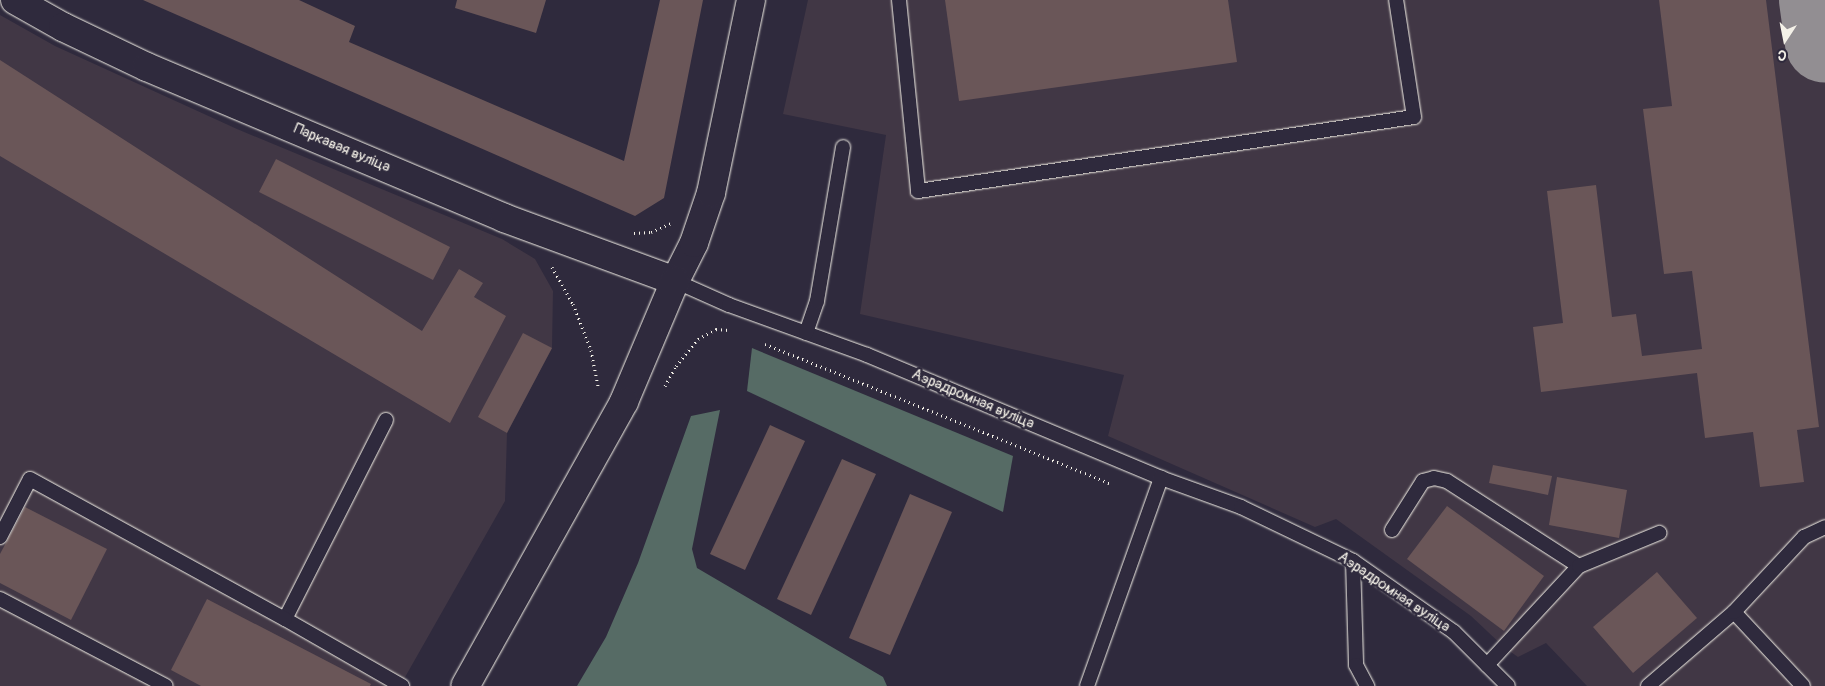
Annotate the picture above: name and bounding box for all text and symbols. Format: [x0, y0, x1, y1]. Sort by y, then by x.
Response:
north arrow [1760, 15, 1810, 65]
text: С [1776, 46, 1788, 64]
street label: Паркавая вуліца [291, 120, 393, 176]
street label: Аэрадромная вуліца [909, 365, 1037, 433]
street label: Аэрадромная вуліца [1335, 548, 1453, 636]

